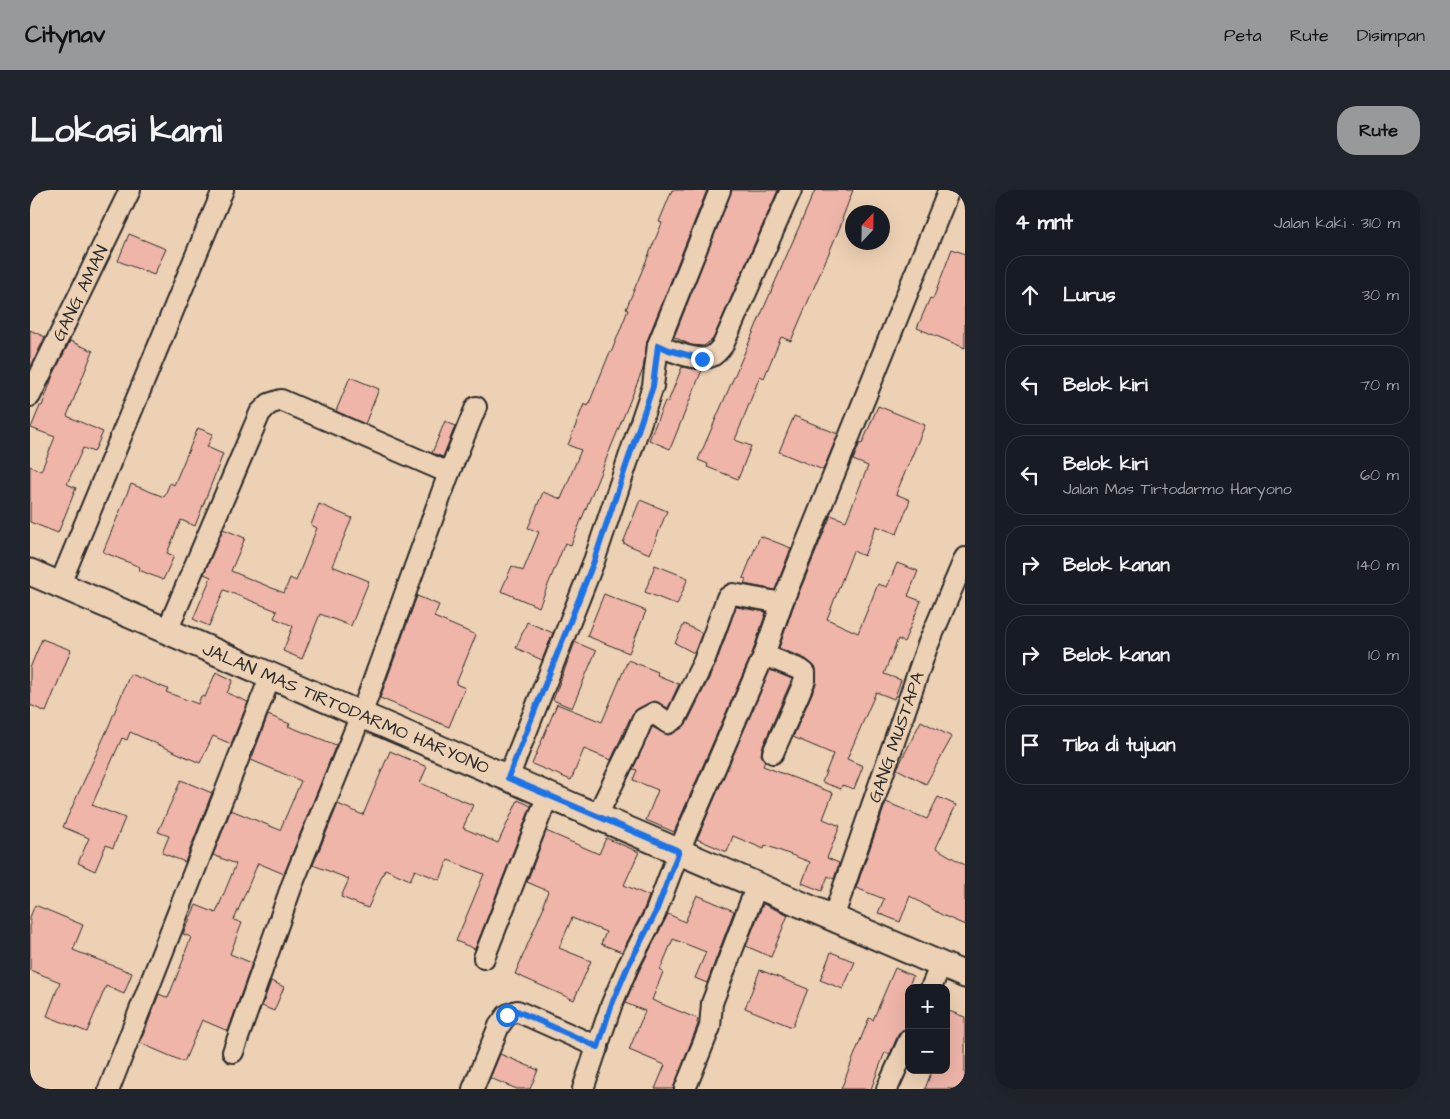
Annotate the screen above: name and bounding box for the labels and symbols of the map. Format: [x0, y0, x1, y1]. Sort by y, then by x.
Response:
north arrow [845, 205, 890, 250]
street label: GANG AMAN [46, 241, 115, 346]
route end [691, 348, 714, 371]
street label: JALAN MAS TIRTODARMO HARYONO [199, 637, 493, 780]
street label: GANG MUSTAPA [862, 668, 931, 806]
route start [496, 1004, 519, 1027]

